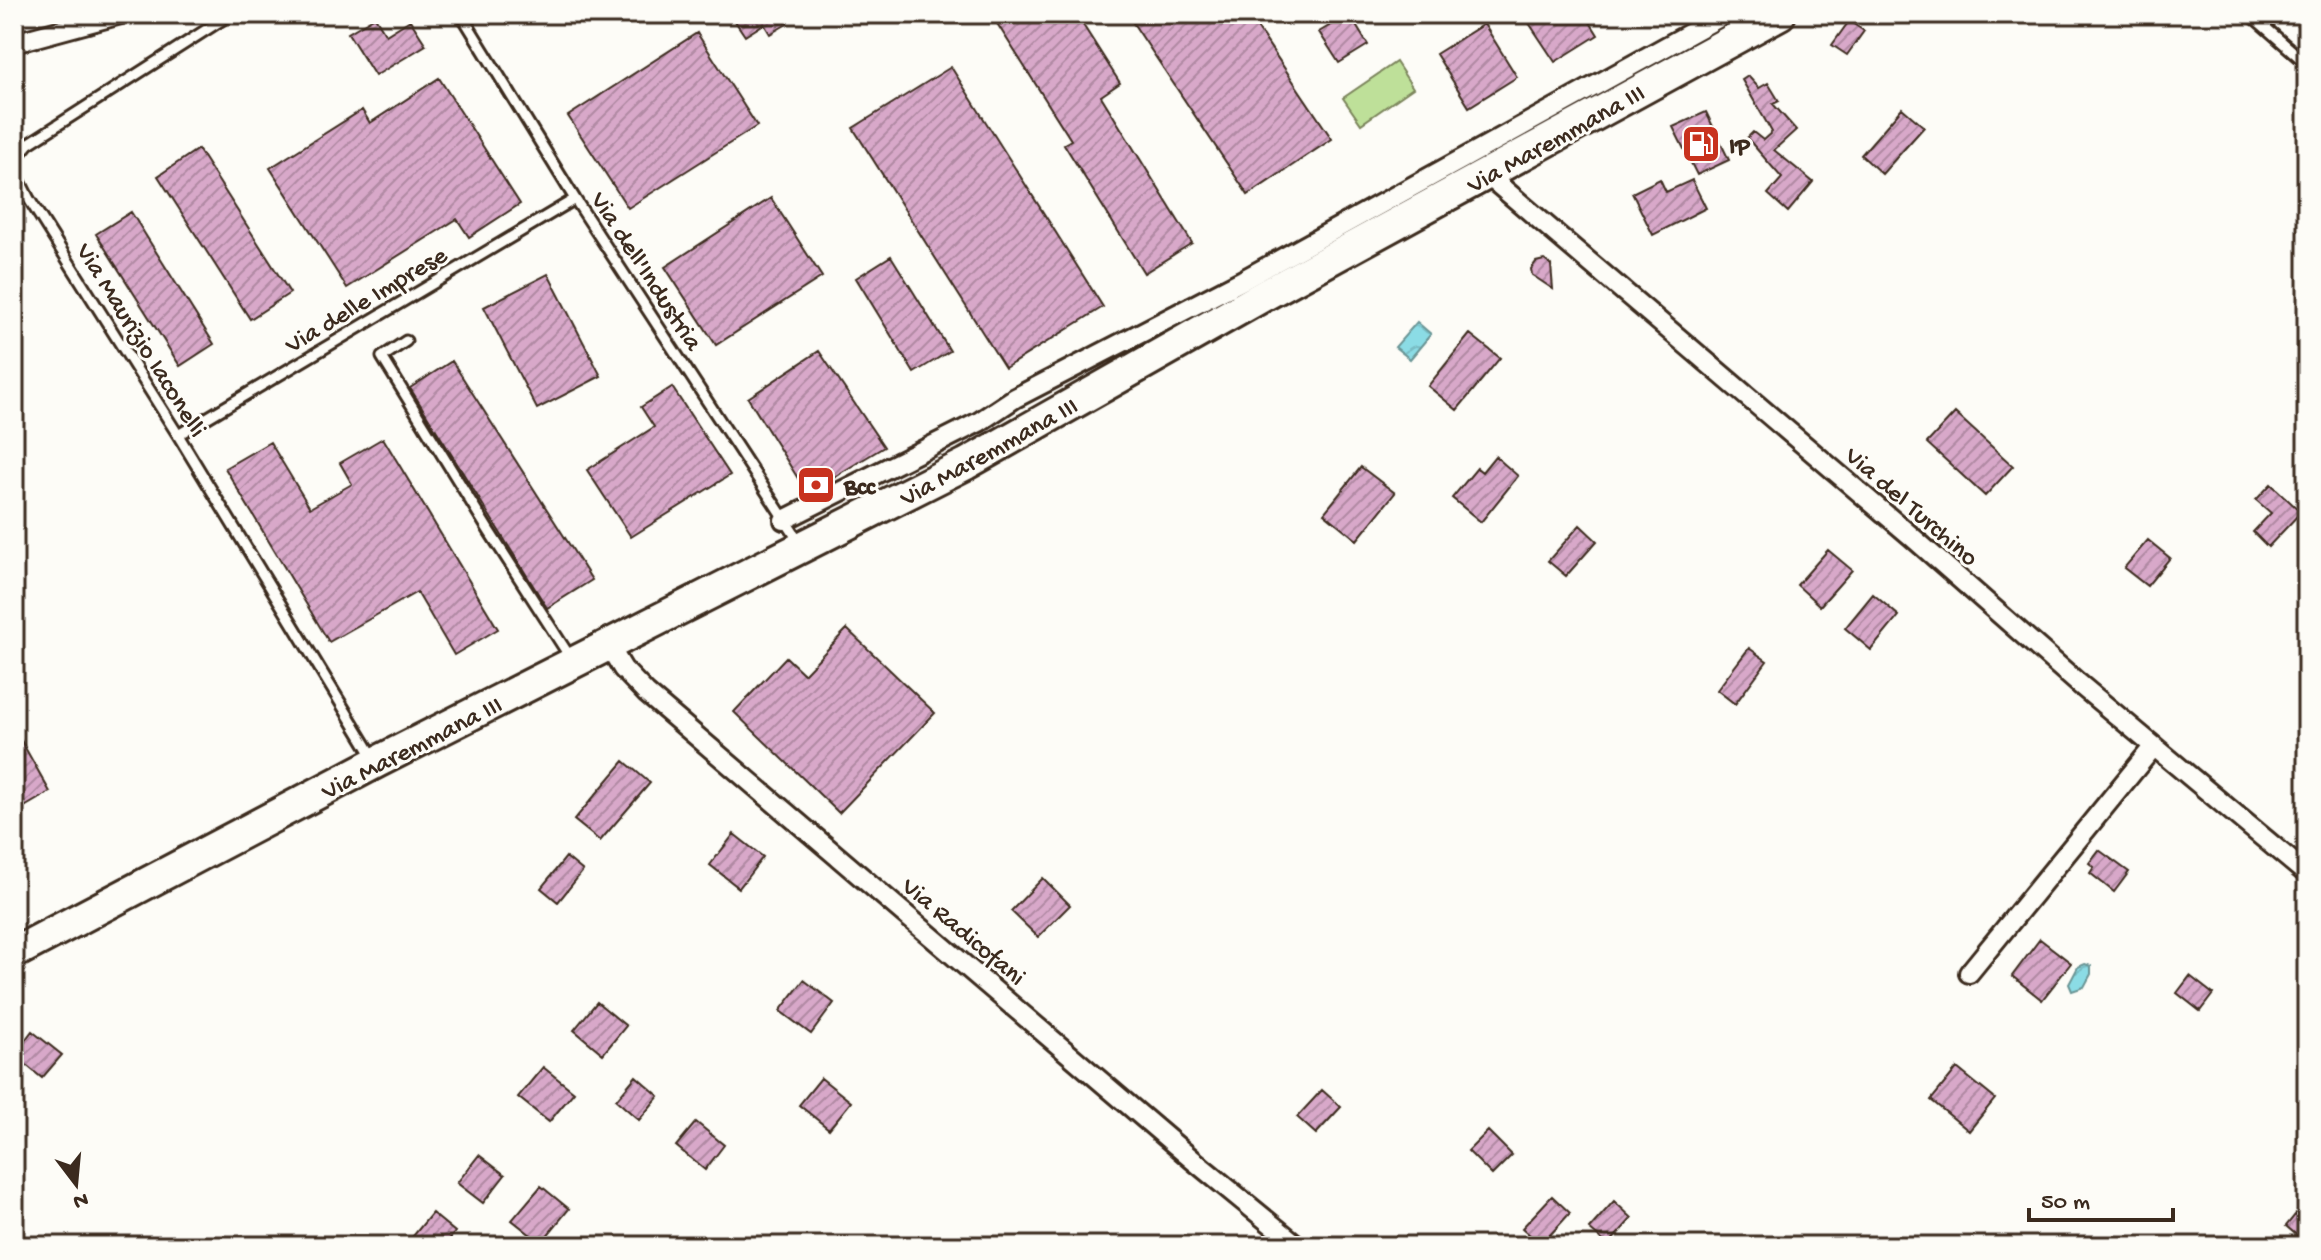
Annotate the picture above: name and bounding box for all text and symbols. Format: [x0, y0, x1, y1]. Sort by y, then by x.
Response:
street label: Via Maremmana III [1462, 79, 1652, 203]
fuel station icon: IP [1680, 123, 1722, 165]
place label: IP [1729, 133, 1751, 164]
street label: Via dell'Industria [581, 186, 708, 359]
street label: Via Maurizio Iaconelli [66, 238, 211, 444]
street label: Via delle Imprese [280, 241, 454, 363]
street label: Via Maremmana III [895, 392, 1085, 516]
street label: Via del Turchino [1836, 441, 1983, 575]
bank icon: Bcc [795, 464, 837, 506]
place label: Bcc [843, 474, 877, 505]
street label: Via Maremmana III [317, 691, 509, 809]
street label: Via Radicofani [893, 872, 1030, 994]
north arrow [36, 1144, 116, 1224]
scale bar [2029, 1172, 2173, 1222]
text: N [70, 1185, 91, 1214]
text: 50 m [2041, 1189, 2090, 1218]

